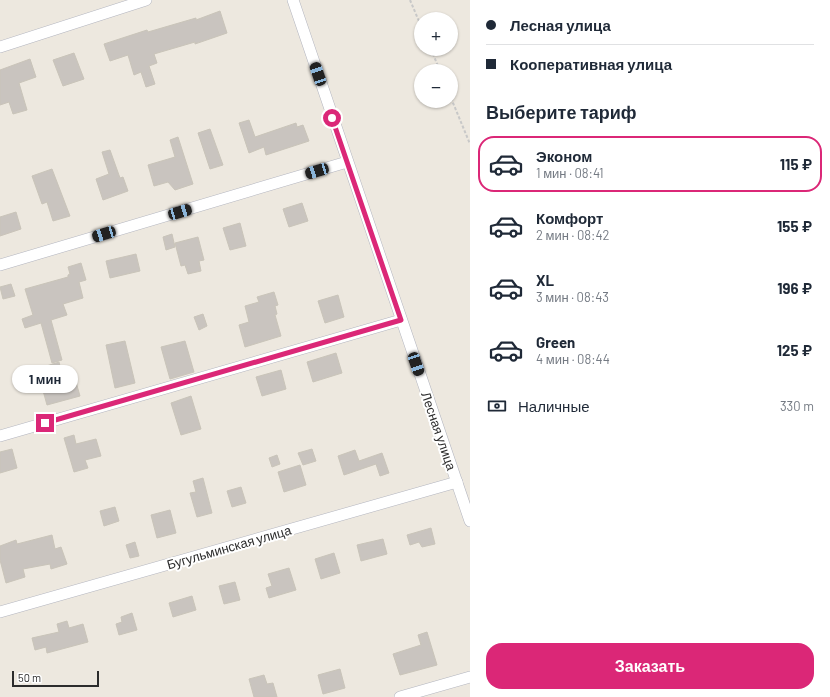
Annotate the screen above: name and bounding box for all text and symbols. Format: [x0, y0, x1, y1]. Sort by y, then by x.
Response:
map controls [414, 12, 458, 108]
button: + [414, 12, 458, 56]
text: Лесная улица [510, 16, 611, 34]
text: Кооперативная улица [510, 55, 672, 73]
car [308, 61, 328, 87]
button: − [414, 64, 458, 108]
text: Выберите тариф [486, 101, 637, 123]
route start [323, 109, 341, 127]
icon: car [488, 146, 524, 182]
text: Эконом [536, 147, 592, 165]
text: 115 ₽ [780, 155, 812, 173]
car [304, 162, 330, 180]
text: 1 мин · 08:41 [536, 165, 604, 181]
car [167, 203, 193, 221]
icon: car [488, 208, 524, 244]
text: Комфорт [536, 209, 603, 227]
text: 155 ₽ [777, 217, 812, 235]
car [91, 225, 117, 243]
text: 2 мин · 08:42 [536, 227, 610, 243]
icon: car [488, 270, 524, 306]
text: XL [536, 271, 554, 289]
text: 196 ₽ [777, 279, 812, 297]
text: 3 мин · 08:43 [536, 289, 609, 305]
icon: car [488, 332, 524, 368]
text: Green [536, 333, 575, 351]
text: 125 ₽ [777, 341, 812, 359]
car [406, 351, 426, 377]
text: 4 мин · 08:44 [536, 351, 610, 367]
callout: 1 мин [12, 365, 78, 393]
text: 1 мин [29, 371, 61, 387]
street label: Лесная улица [418, 390, 460, 473]
icon: cash [486, 395, 508, 417]
text: Наличные [518, 397, 590, 415]
text: 330 m [780, 398, 814, 414]
route end [36, 414, 54, 432]
street label: Бугульминская улица [165, 521, 294, 572]
button: Заказать [486, 643, 814, 689]
scale bar [12, 669, 99, 688]
text: 50 m [18, 671, 41, 684]

